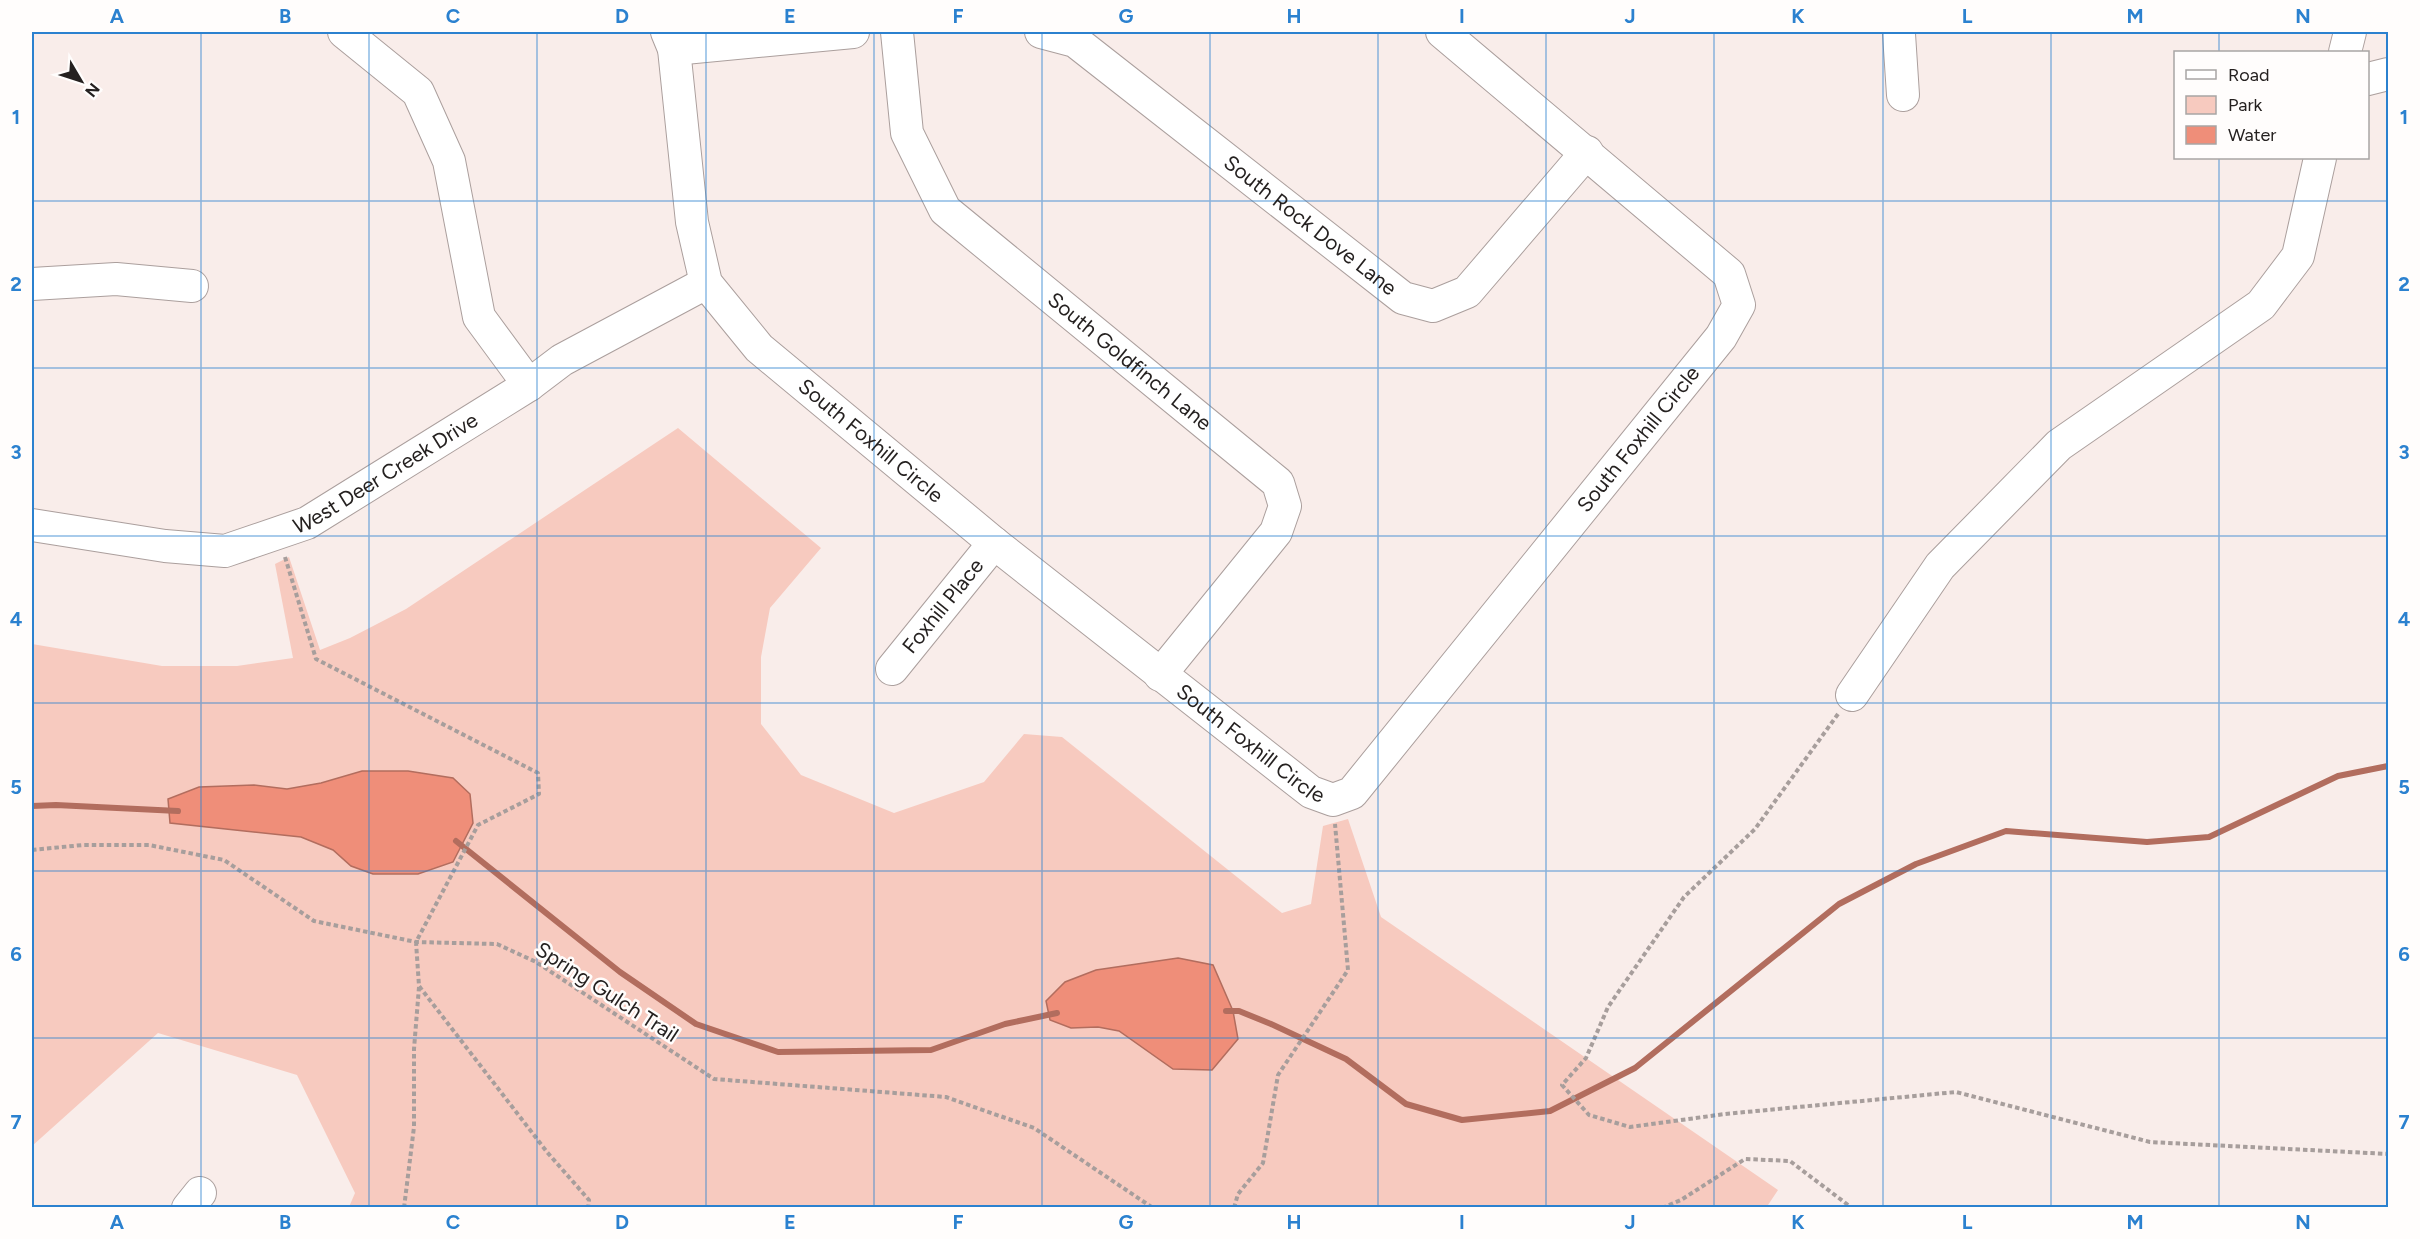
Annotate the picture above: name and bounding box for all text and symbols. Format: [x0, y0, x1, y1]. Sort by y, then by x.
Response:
text: A [110, 4, 125, 28]
text: B [279, 4, 291, 28]
text: C [446, 4, 460, 28]
text: D [615, 4, 629, 28]
text: E [784, 4, 796, 28]
text: F [952, 4, 964, 28]
text: G [1119, 4, 1134, 28]
text: H [1287, 4, 1302, 28]
text: I [1459, 4, 1465, 28]
text: J [1624, 4, 1636, 28]
text: K [1791, 4, 1805, 28]
text: L [1962, 4, 1973, 28]
text: M [2126, 4, 2144, 28]
text: N [2295, 4, 2311, 28]
north arrow [51, 51, 111, 111]
legend [2174, 51, 2369, 159]
text: Road [2228, 64, 2269, 86]
text: N [81, 79, 104, 101]
text: Park [2228, 94, 2263, 116]
text: 1 [12, 105, 20, 129]
text: 1 [2400, 105, 2408, 129]
text: Water [2228, 124, 2276, 146]
street label: South Rock Dove Lane [1219, 150, 1402, 300]
text: 2 [10, 272, 22, 296]
text: 2 [2398, 272, 2410, 296]
street label: South Goldfinch Lane [1043, 287, 1217, 435]
street label: South Foxhill Circle [1571, 361, 1704, 517]
street label: South Foxhill Circle [794, 373, 949, 508]
street label: West Deer Creek Drive [290, 407, 482, 539]
text: 3 [10, 440, 22, 464]
text: 3 [2398, 440, 2410, 464]
street label: Foxhill Place [897, 553, 988, 658]
text: 4 [10, 607, 23, 631]
text: 4 [2398, 607, 2411, 631]
street label: South Foxhill Circle [1172, 678, 1328, 808]
text: 5 [10, 775, 22, 799]
text: 5 [2398, 775, 2410, 799]
street label: Spring Gulch Trail [531, 936, 683, 1047]
text: 6 [10, 942, 22, 966]
text: 6 [2398, 942, 2410, 966]
text: 7 [10, 1110, 22, 1134]
text: 7 [2398, 1110, 2410, 1134]
text: A [110, 1210, 125, 1234]
text: B [279, 1210, 291, 1234]
text: C [446, 1210, 460, 1234]
text: D [615, 1210, 629, 1234]
text: E [784, 1210, 796, 1234]
text: F [952, 1210, 964, 1234]
text: G [1119, 1210, 1134, 1234]
text: H [1287, 1210, 1302, 1234]
text: I [1459, 1210, 1465, 1234]
text: J [1624, 1210, 1636, 1234]
text: K [1791, 1210, 1805, 1234]
text: L [1962, 1210, 1973, 1234]
text: M [2126, 1210, 2144, 1234]
text: N [2295, 1210, 2311, 1234]

